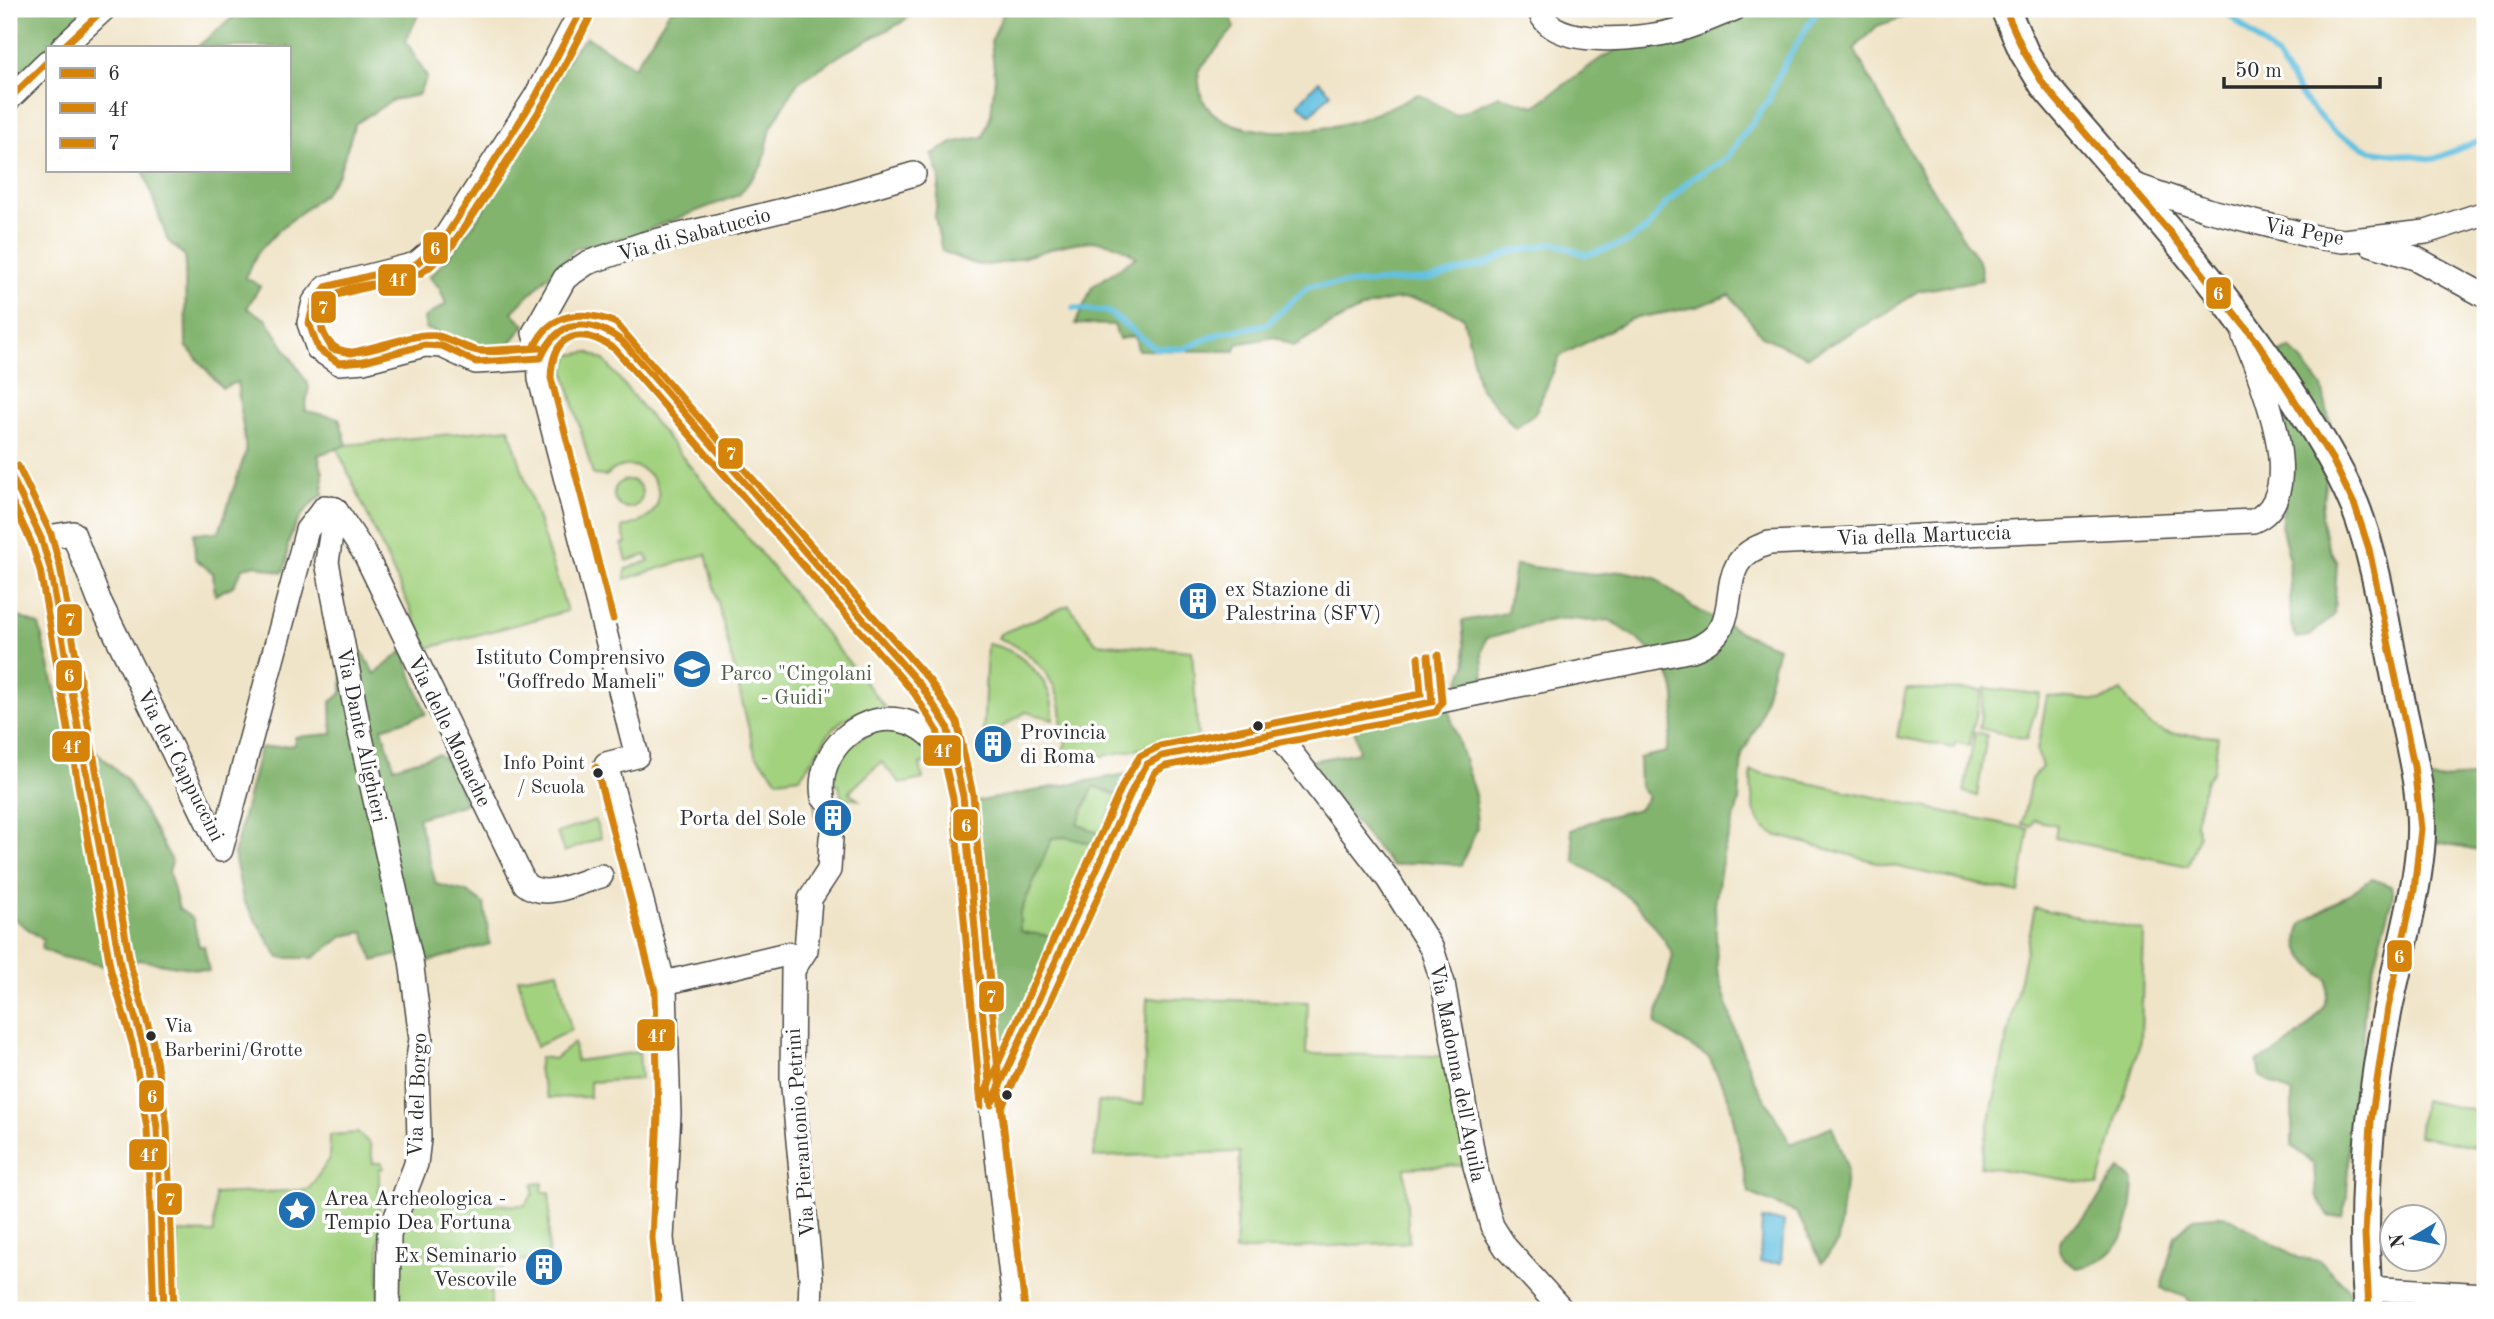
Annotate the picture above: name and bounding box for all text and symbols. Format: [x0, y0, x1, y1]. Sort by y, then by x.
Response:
legend [46, 46, 290, 172]
scale bar [2224, 46, 2380, 90]
text: 50 m [2235, 61, 2282, 82]
text: 6 [108, 64, 120, 85]
text: 4f [108, 100, 128, 121]
text: 7 [108, 134, 120, 155]
street label: Via di Sabatuccio [616, 205, 773, 266]
street label: Via Pepe [2262, 215, 2345, 250]
line badge: 6 [422, 231, 449, 265]
text: 6 [429, 241, 441, 260]
line badge: 4f [377, 263, 417, 297]
text: 4f [388, 272, 407, 291]
line badge: 6 [2205, 276, 2232, 310]
text: 6 [2212, 286, 2224, 305]
line badge: 7 [310, 290, 337, 324]
text: 7 [317, 300, 329, 319]
line badge: 7 [717, 437, 744, 470]
text: 7 [725, 446, 737, 465]
street label: Via della Martuccia [1836, 523, 2012, 550]
building icon: ex Stazione di Palestrina (SFV) [1177, 580, 1219, 622]
place label: ex Stazione di Palestrina (SFV) [1225, 580, 1381, 625]
line badge: 7 [56, 603, 83, 637]
text: 7 [64, 612, 76, 631]
street label: Via Dante Alighieri [332, 646, 389, 825]
place label: Istituto Comprensivo "Goffredo Mameli" [475, 648, 665, 693]
school or university icon: Istituto Comprensivo "Goffredo Mameli" [671, 648, 713, 690]
street label: Via delle Monache [403, 653, 494, 810]
line badge: 6 [55, 659, 83, 692]
park label: Parco "Cingolani - Guidi" [720, 664, 872, 709]
text: 6 [63, 668, 75, 687]
street label: Via dei Cappuccini [132, 686, 227, 845]
unlabelled marker [1251, 719, 1265, 733]
building icon: Provincia di Roma [972, 723, 1014, 765]
place label: Provincia di Roma [1020, 723, 1106, 768]
line badge: 4f [51, 730, 91, 763]
line badge: 4f [922, 734, 962, 767]
text: 4f [62, 739, 81, 758]
text: 4f [933, 743, 952, 762]
place label: Info Point / Scuola [503, 755, 586, 798]
marker: Info Point / Scuola [591, 766, 605, 780]
building icon: Porta del Sole [812, 797, 854, 839]
line badge: 6 [952, 808, 979, 842]
place label: Porta del Sole [679, 809, 806, 830]
text: 6 [960, 818, 972, 837]
line badge: 6 [2386, 939, 2413, 973]
text: 6 [2393, 949, 2405, 968]
street label: Via Madonna dell'Aquila [1425, 962, 1488, 1184]
line badge: 7 [978, 980, 1005, 1013]
text: 7 [985, 989, 997, 1008]
place label: Via Barberini/Grotte [164, 1018, 303, 1061]
line badge: 4f [636, 1018, 676, 1052]
text: 4f [647, 1028, 666, 1047]
street label: Via Pierantonio Petrini [784, 1028, 819, 1238]
marker: Via Barberini/Grotte [144, 1029, 158, 1043]
street label: Via del Borgo [406, 1032, 431, 1158]
line badge: 6 [138, 1079, 165, 1113]
unlabelled marker [1000, 1088, 1014, 1102]
text: 6 [146, 1089, 158, 1108]
line badge: 4f [128, 1138, 168, 1171]
text: 4f [139, 1147, 158, 1166]
line badge: 7 [156, 1182, 183, 1216]
place icon: Area Archeologica - Tempio Dea Fortuna [276, 1189, 318, 1231]
place label: Area Archeologica - Tempio Dea Fortuna [324, 1189, 511, 1234]
text: 7 [164, 1192, 176, 1211]
north arrow [2378, 1204, 2448, 1274]
text: N [2388, 1231, 2409, 1249]
place label: Ex Seminario Vescovile [394, 1246, 517, 1291]
building icon: Ex Seminario Vescovile [523, 1246, 565, 1288]

